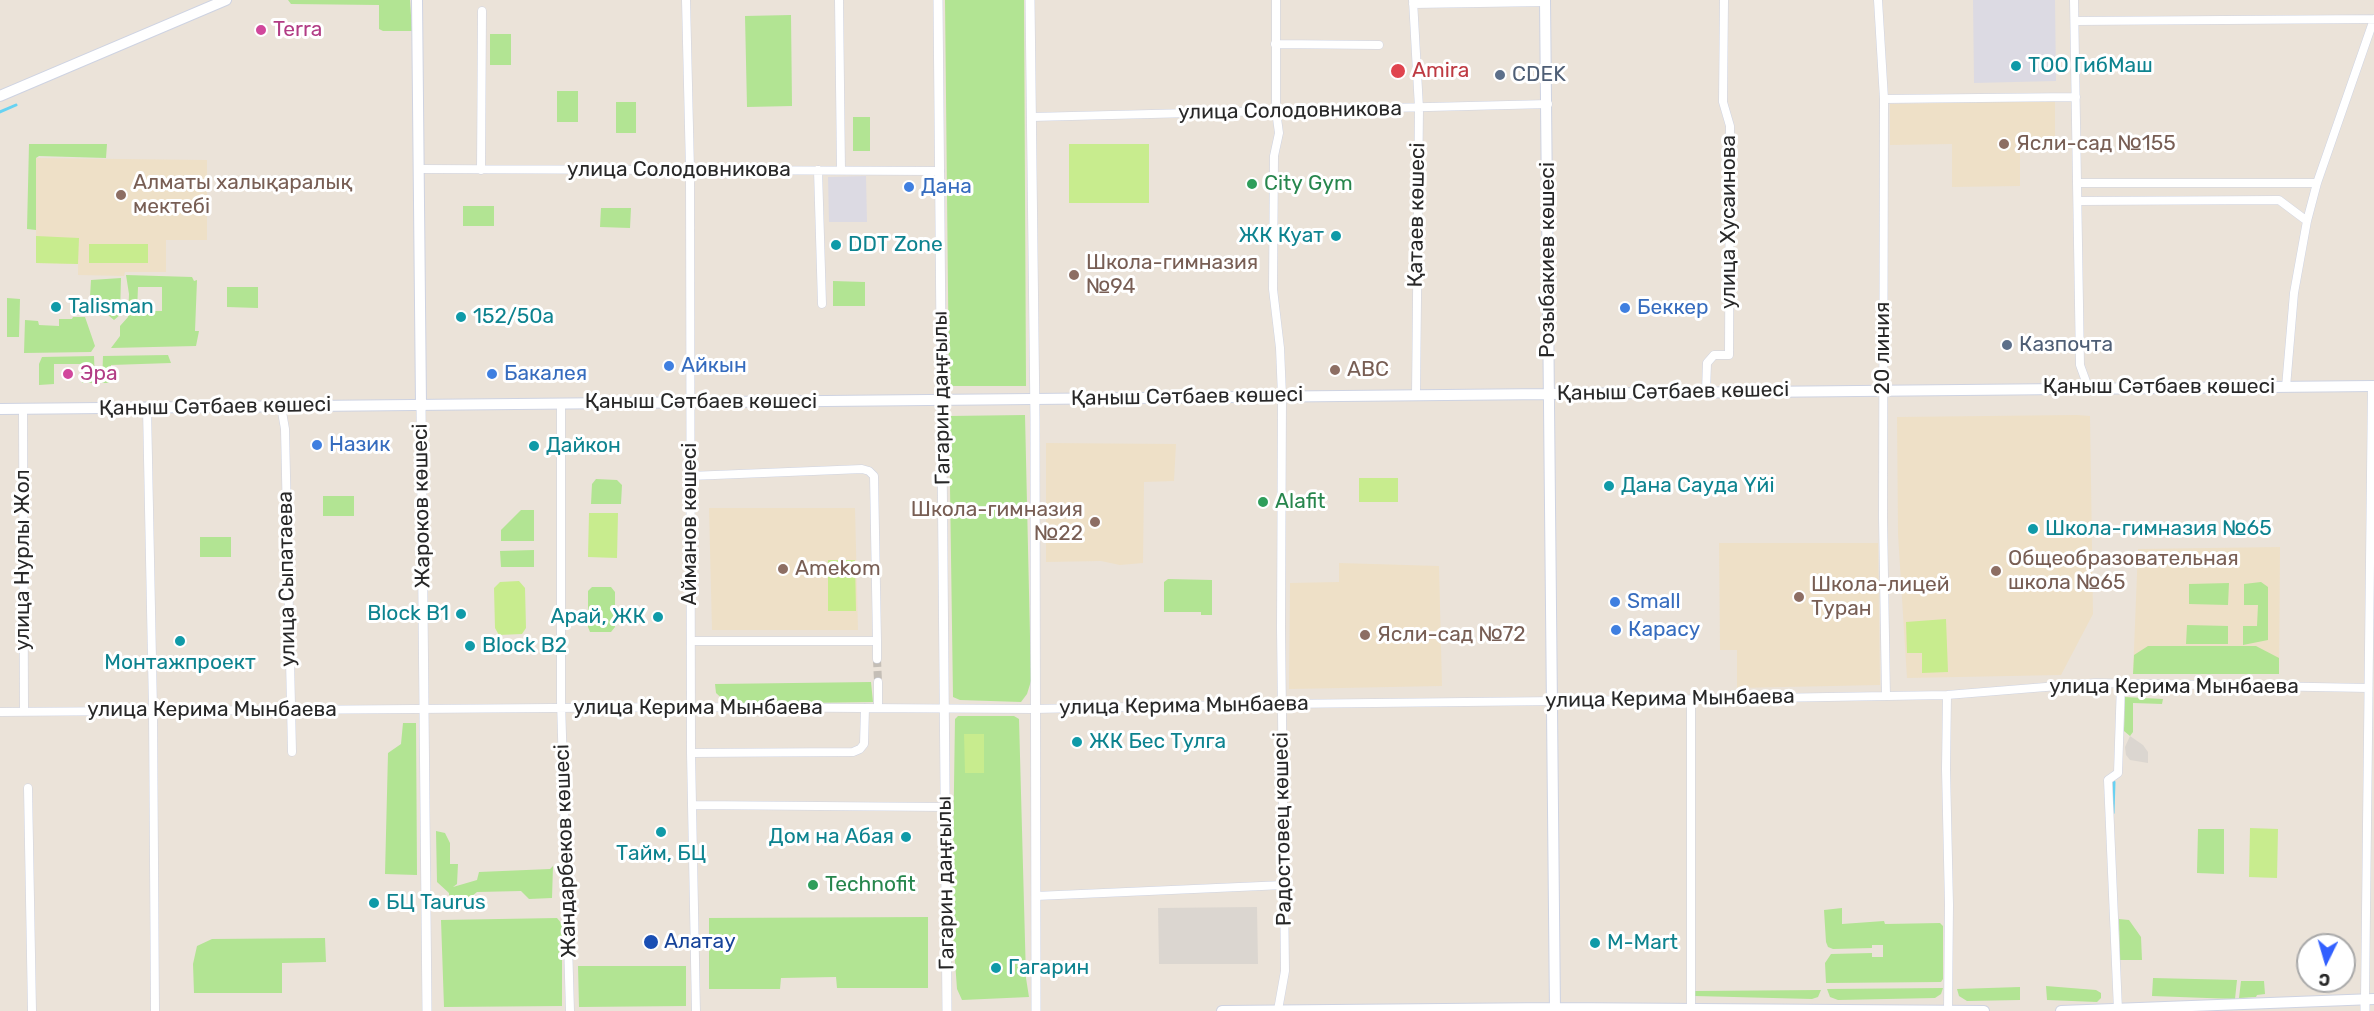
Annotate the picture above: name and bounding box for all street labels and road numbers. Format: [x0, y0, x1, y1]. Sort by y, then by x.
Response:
street label: улица Солодовникова [1178, 96, 1402, 126]
street label: улица Хусаинова [1716, 135, 1742, 309]
street label: Қатаев көшесі [1403, 142, 1431, 288]
street label: улица Солодовникова [567, 157, 791, 183]
street label: Розыбакиев көшесі [1535, 162, 1561, 358]
street label: 20 линия [1870, 302, 1896, 394]
street label: Гагарин даңғылы [928, 311, 956, 485]
street label: Қаныш Сәтбаев көшесі [2043, 374, 2275, 400]
street label: Қаныш Сәтбаев көшесі [1557, 377, 1789, 407]
street label: Қаныш Сәтбаев көшесі [1071, 382, 1303, 412]
street label: Қаныш Сәтбаев көшесі [585, 389, 817, 415]
street label: Қаныш Сәтбаев көшесі [99, 392, 331, 422]
street label: Жароков көшесі [408, 423, 436, 589]
street label: Айманов көшесі [677, 443, 703, 605]
street label: улица Нурлы Жол [10, 469, 36, 651]
street label: улица Сыпатаева [273, 491, 301, 667]
street label: улица Керима Мынбаева [2049, 674, 2299, 700]
street label: улица Керима Мынбаева [1545, 684, 1795, 714]
street label: улица Керима Мынбаева [1059, 691, 1309, 721]
street label: улица Керима Мынбаева [573, 695, 823, 721]
street label: улица Керима Мынбаева [87, 697, 337, 723]
street label: Радостовец көшесі [1269, 732, 1297, 926]
street label: Жандарбеков көшесі [550, 744, 582, 958]
street label: Гагарин даңғылы [932, 796, 960, 970]

